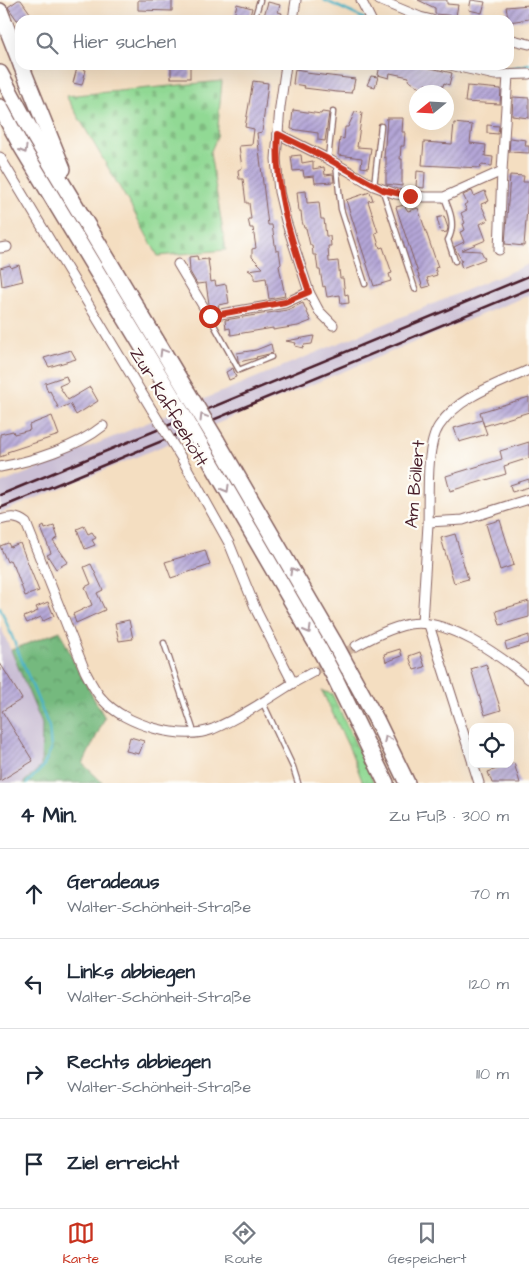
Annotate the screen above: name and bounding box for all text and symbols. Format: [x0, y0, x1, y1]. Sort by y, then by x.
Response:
search box [15, 15, 514, 70]
icon: search [33, 29, 61, 57]
text: Hier suchen [73, 29, 176, 56]
north arrow [409, 85, 454, 130]
one-way arrow [17, 144, 27, 153]
route end [399, 185, 422, 208]
route start [199, 305, 222, 328]
street label: Zur Kaffeehött [124, 343, 215, 472]
one-way arrow [160, 348, 170, 357]
one-way arrow [199, 414, 209, 423]
street label: Am Böllert [399, 438, 431, 529]
one-way arrow [220, 484, 230, 493]
one-way arrow [290, 568, 300, 577]
one-way arrow [302, 624, 312, 633]
map controls [469, 723, 514, 768]
button: locate [469, 723, 514, 768]
one-way arrow [382, 735, 393, 744]
text: 4 Min. [20, 801, 77, 830]
text: Zu Fuß · 300 m [389, 805, 509, 827]
text: Geradeaus [67, 869, 159, 896]
icon: ahead [20, 880, 48, 908]
text: 70 m [470, 883, 509, 905]
text: Walter-Schönheit-Straße [67, 896, 251, 918]
text: Links abbiegen [67, 959, 195, 986]
icon: left [20, 970, 48, 998]
text: 120 m [469, 973, 509, 995]
text: Walter-Schönheit-Straße [67, 986, 251, 1008]
text: Rechts abbiegen [67, 1049, 211, 1076]
icon: right [20, 1060, 48, 1088]
text: 110 m [476, 1063, 509, 1085]
text: Walter-Schönheit-Straße [67, 1076, 251, 1098]
icon: arrive [20, 1150, 48, 1178]
text: Ziel erreicht [67, 1150, 179, 1177]
tab: Karte [63, 1219, 99, 1269]
tab: Route [224, 1219, 263, 1269]
tab: Gespeichert [388, 1219, 466, 1269]

